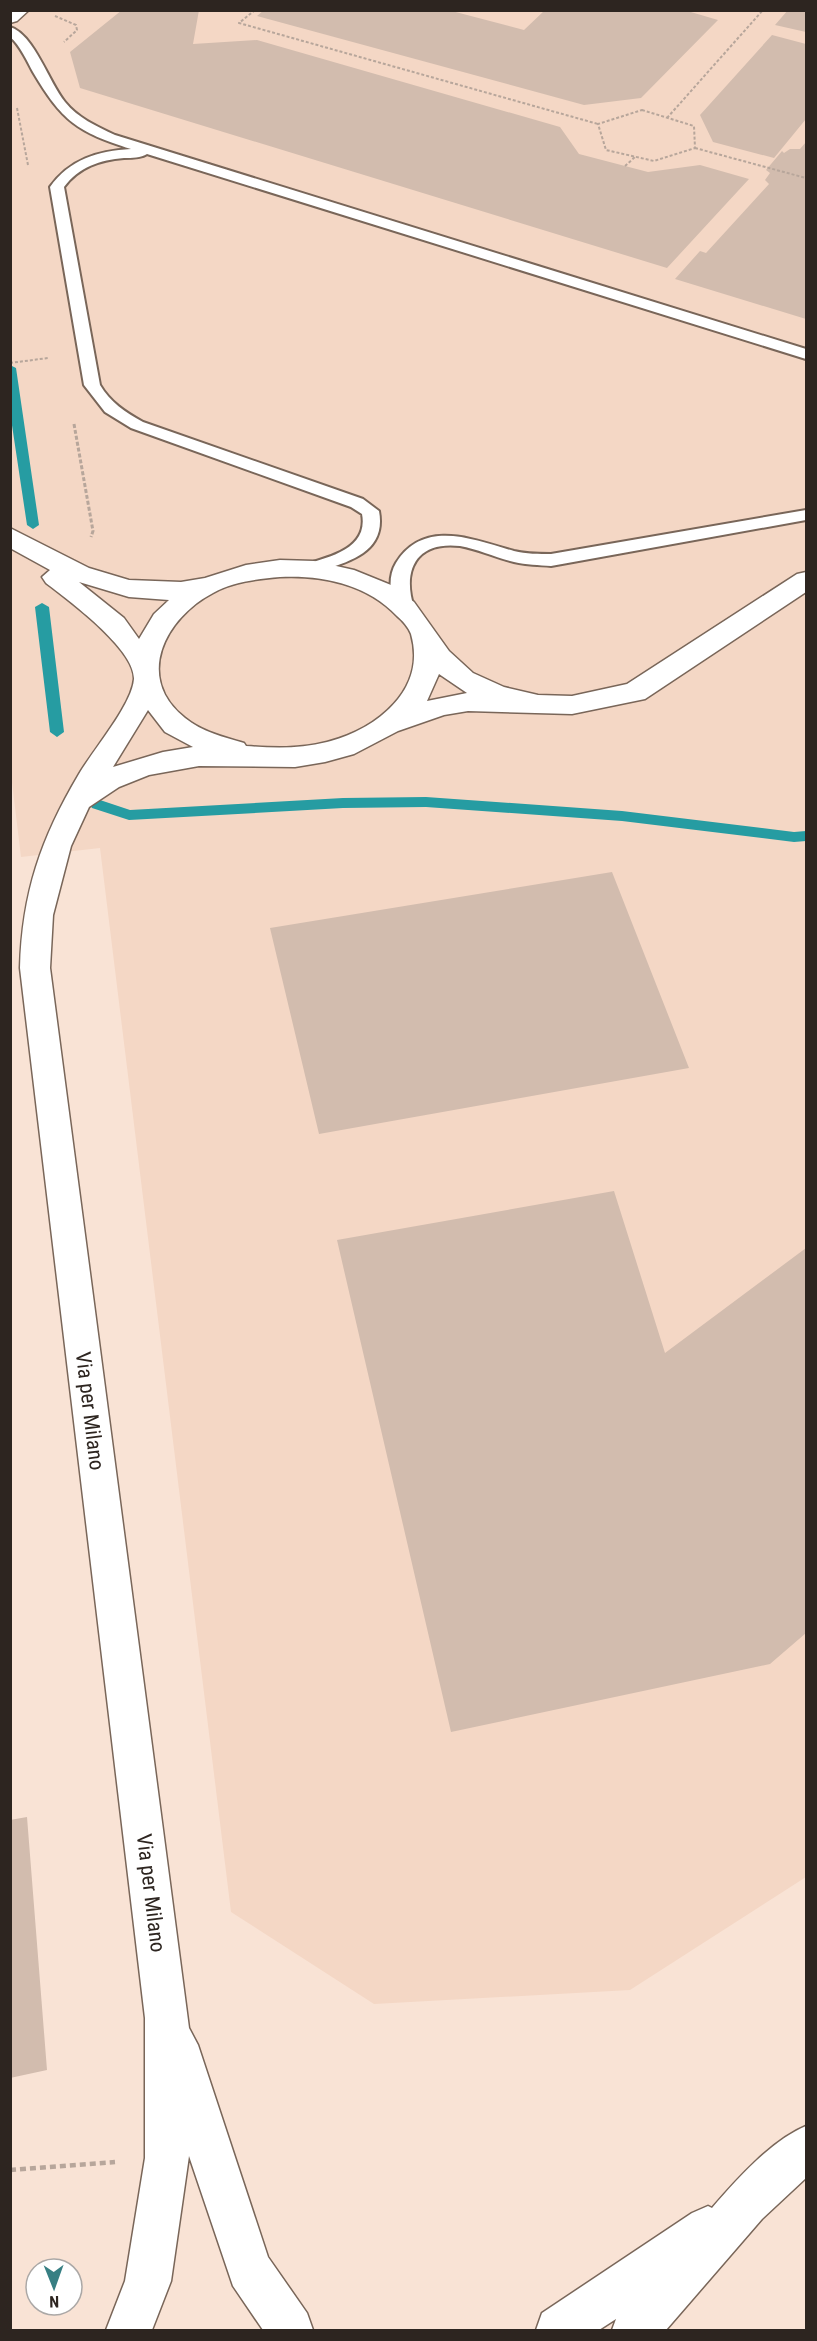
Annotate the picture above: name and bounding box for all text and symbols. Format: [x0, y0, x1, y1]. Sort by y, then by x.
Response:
street label: Via per Milano [71, 1350, 109, 1472]
street label: Via per Milano [132, 1832, 170, 1954]
north arrow [24, 2257, 84, 2317]
text: N [49, 2292, 59, 2311]

